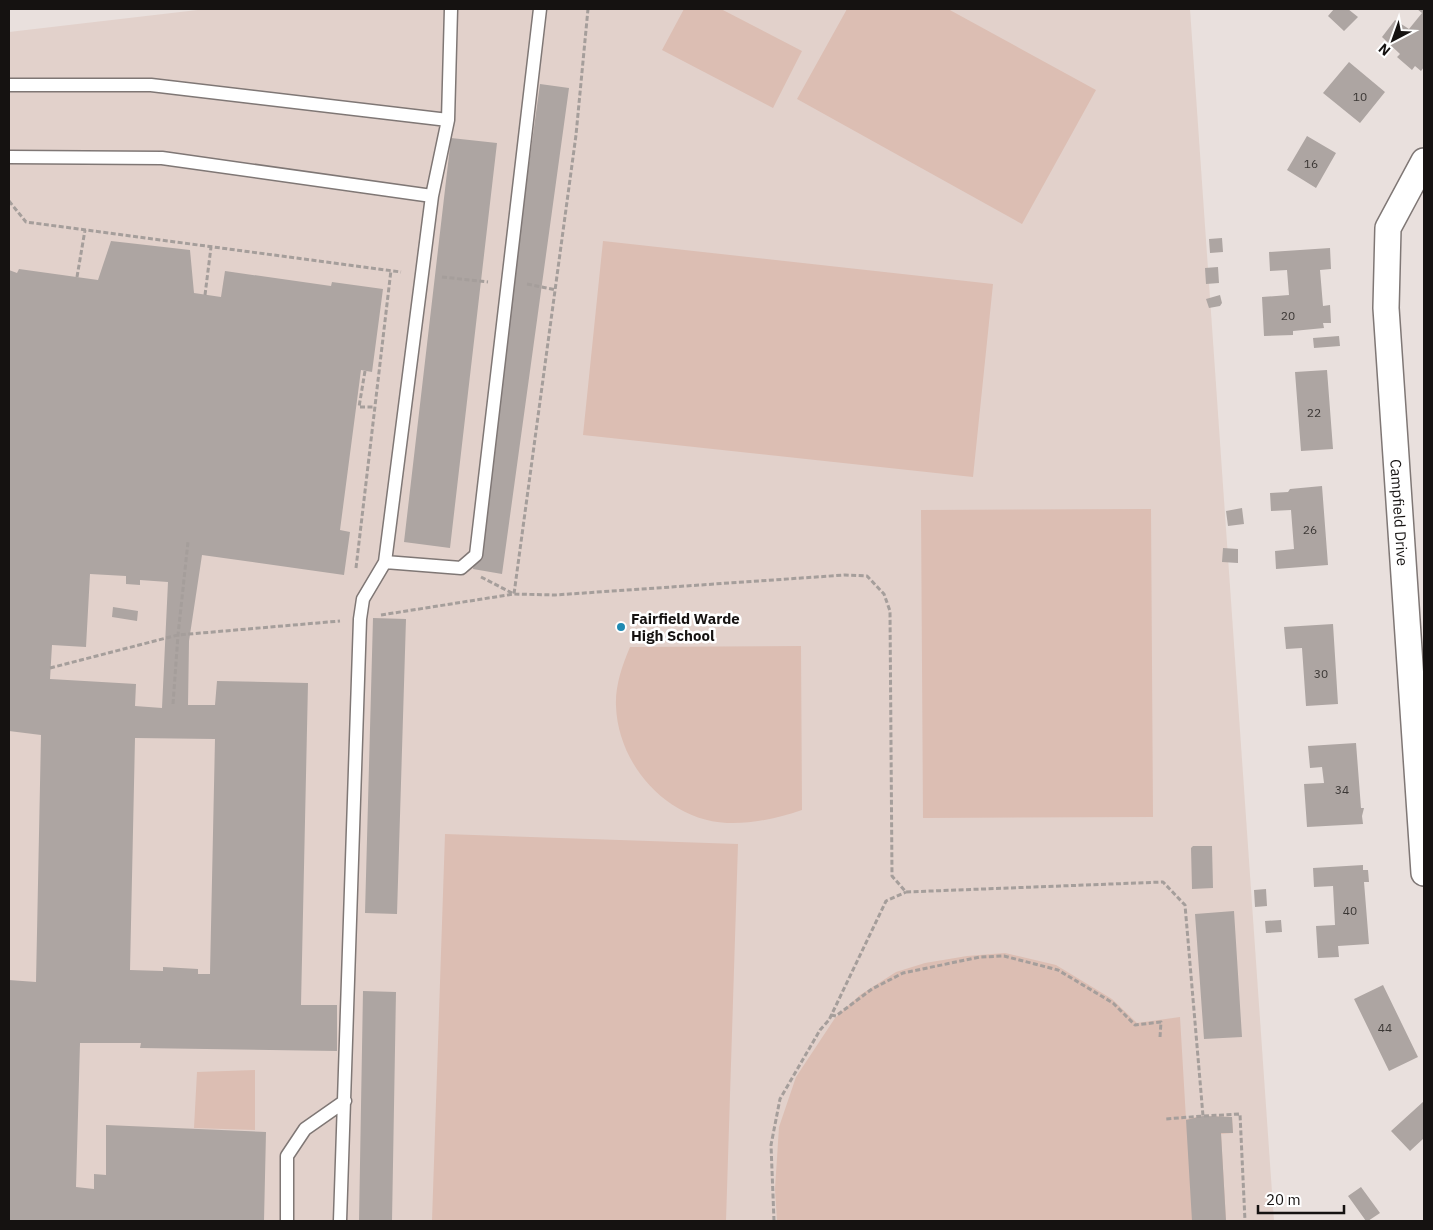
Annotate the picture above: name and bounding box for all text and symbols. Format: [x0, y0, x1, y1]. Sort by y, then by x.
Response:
north arrow [1368, 15, 1418, 65]
text: N [1375, 40, 1394, 60]
house number: 10 [1353, 89, 1367, 104]
house number: 16 [1304, 156, 1318, 171]
house number: 20 [1281, 308, 1295, 323]
house number: 22 [1307, 405, 1321, 420]
street label: Campfield Drive [1387, 458, 1413, 567]
house number: 26 [1303, 522, 1317, 537]
place label: Fairfield Warde High School [631, 609, 740, 645]
marker: Fairfield Warde High School [615, 621, 627, 633]
house number: 30 [1314, 666, 1328, 681]
house number: 34 [1335, 782, 1349, 797]
house number: 40 [1343, 903, 1357, 918]
house number: 44 [1378, 1020, 1392, 1035]
scale bar [1258, 1182, 1344, 1214]
text: 20 m [1266, 1190, 1301, 1209]

